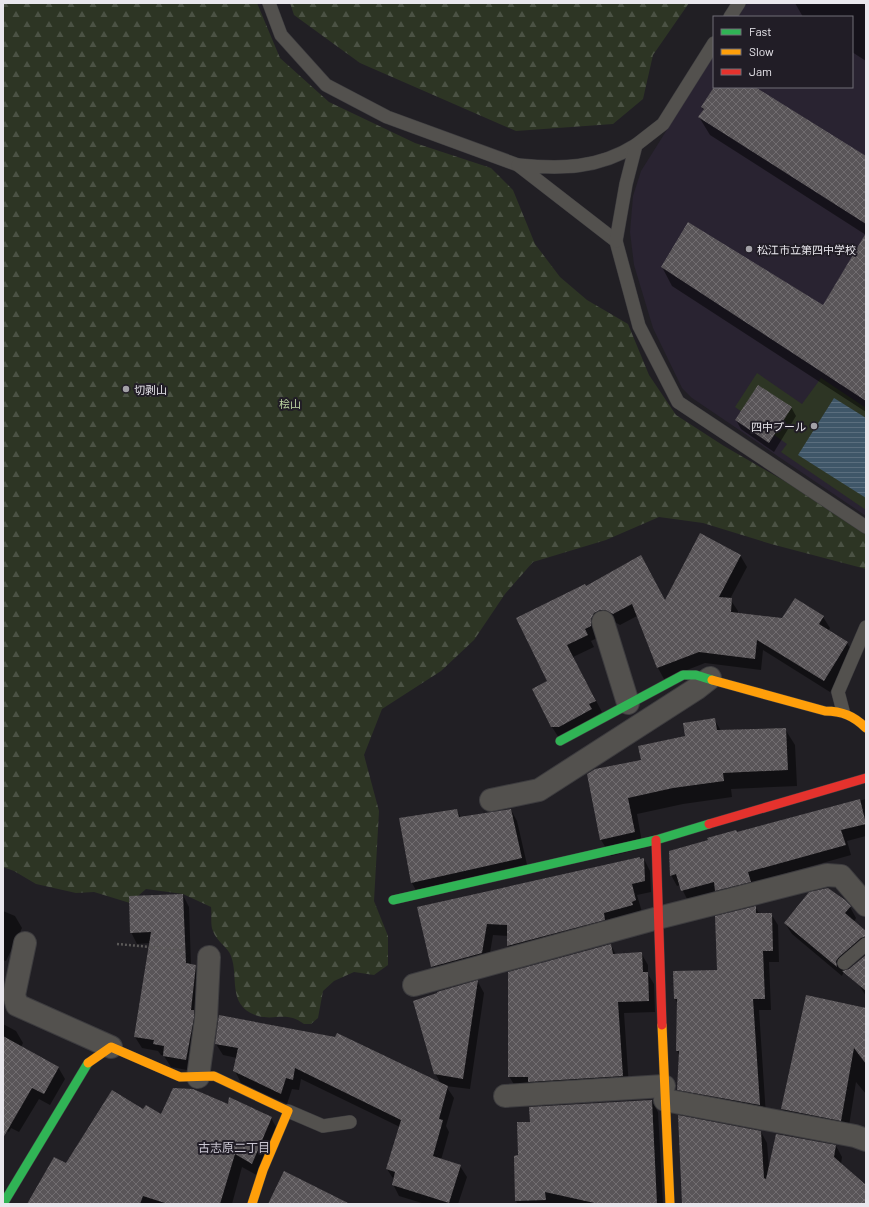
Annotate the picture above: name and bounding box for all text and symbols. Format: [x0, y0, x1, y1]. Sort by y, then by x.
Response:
legend [713, 16, 853, 88]
text: Fast [749, 24, 772, 38]
text: Slow [749, 44, 774, 58]
text: Jam [749, 64, 772, 78]
place label: 松江市立第四中学校 [757, 243, 856, 256]
marker: 松江市立第四中学校 [744, 244, 754, 254]
place label: 切剥山 [134, 383, 167, 396]
marker: 切剥山 [121, 384, 131, 394]
park label: 桧山 [279, 397, 301, 410]
place label: 四中プール [751, 420, 806, 433]
marker: 四中プール [809, 421, 819, 431]
district label: 古志原二丁目 [198, 1140, 270, 1154]

